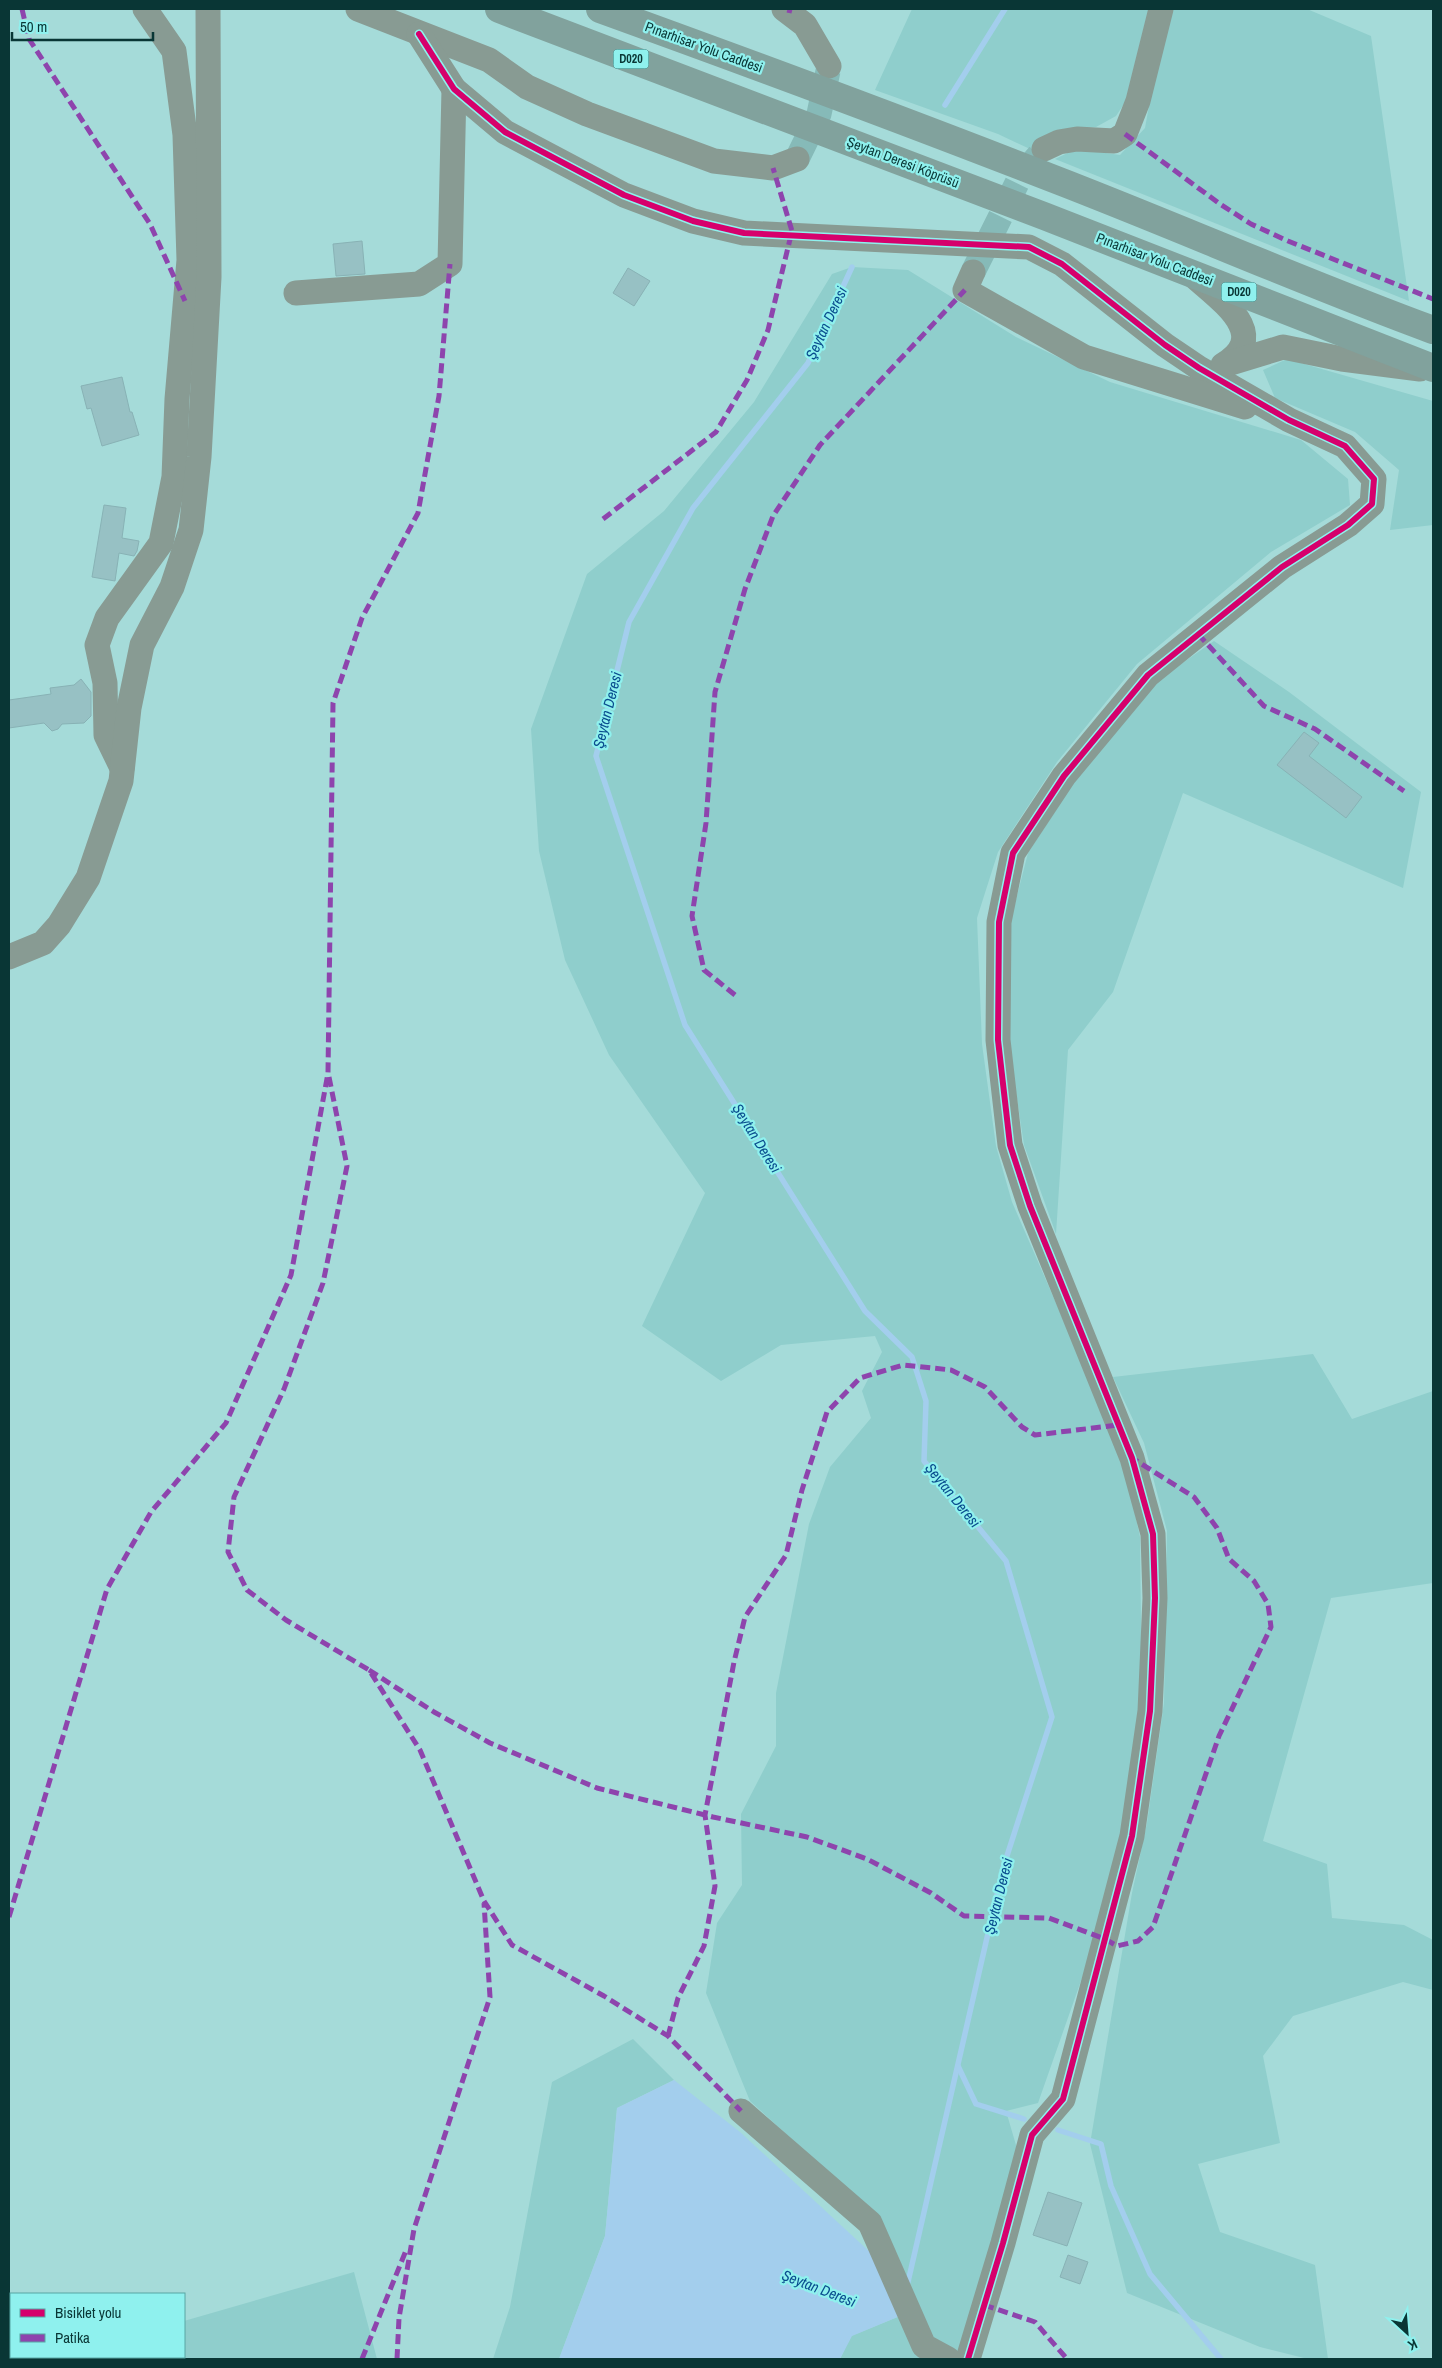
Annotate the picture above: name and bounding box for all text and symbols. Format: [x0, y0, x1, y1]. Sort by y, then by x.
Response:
scale bar [12, 10, 154, 42]
text: 50 m [20, 16, 47, 37]
street label: Pınarhisar Yolu Caddesi [643, 17, 765, 77]
road number: D020 [614, 50, 648, 68]
street label: Şeytan Deresi Köprüsü [844, 132, 962, 192]
street label: Pınarhisar Yolu Caddesi [1094, 228, 1216, 290]
road number: D020 [1222, 282, 1256, 302]
water label: Şeytan Deresi [800, 283, 852, 363]
water label: Şeytan Deresi [587, 669, 627, 750]
water label: Şeytan Deresi [727, 1099, 787, 1177]
water label: Şeytan Deresi [920, 1458, 986, 1532]
water label: Şeytan Deresi [978, 1855, 1018, 1936]
water label: Şeytan Deresi [779, 2264, 860, 2312]
legend [10, 2293, 185, 2358]
text: Bisiklet yolu [55, 2302, 121, 2323]
north arrow [1382, 2308, 1432, 2358]
text: Patika [55, 2327, 90, 2348]
text: K [1404, 2335, 1420, 2355]

